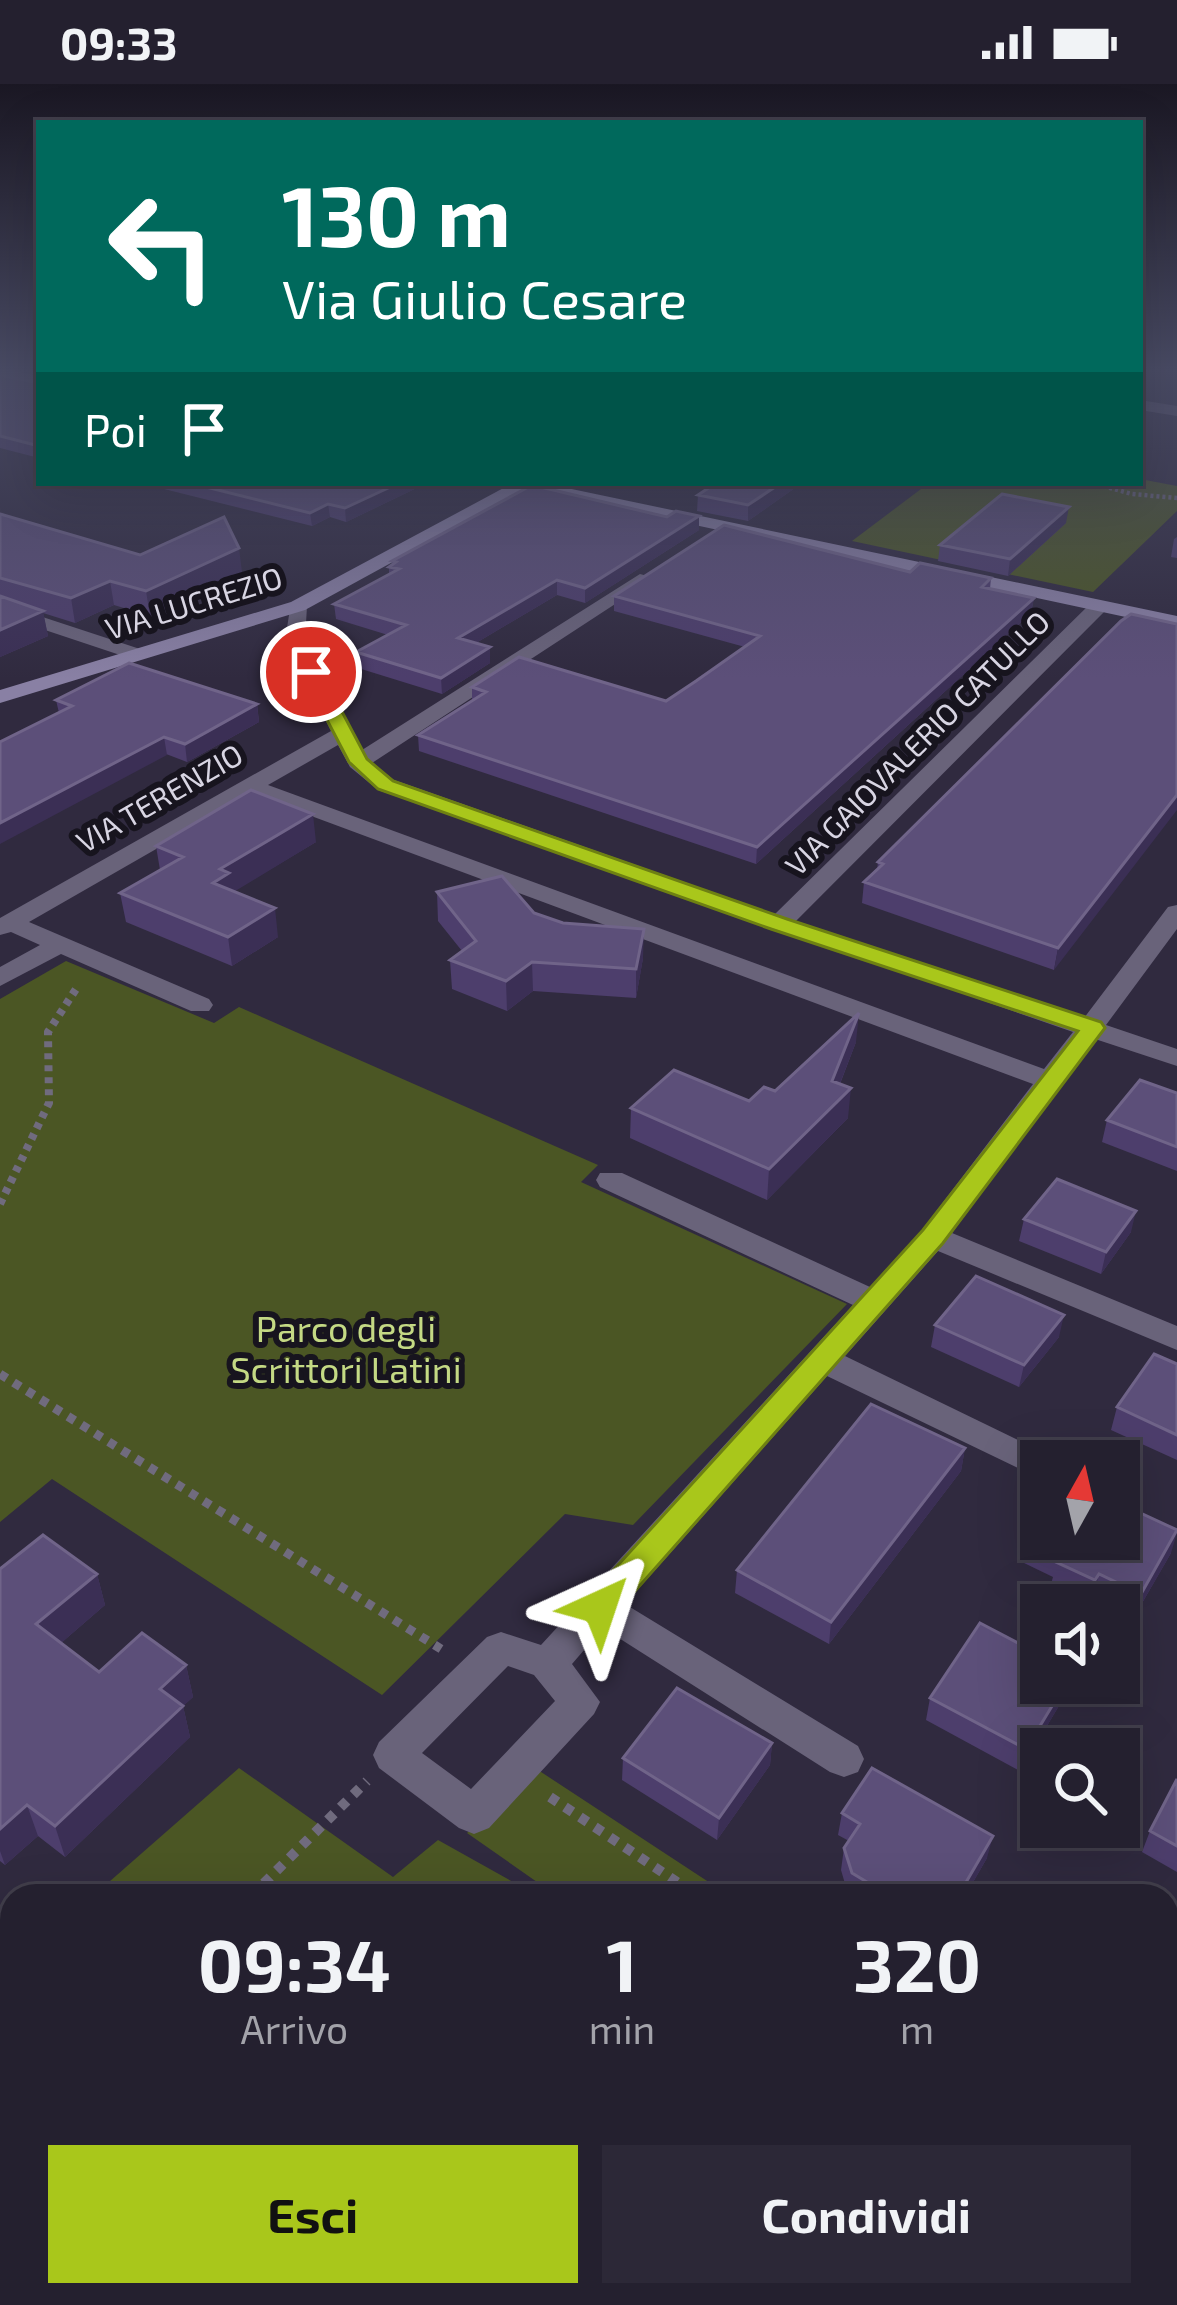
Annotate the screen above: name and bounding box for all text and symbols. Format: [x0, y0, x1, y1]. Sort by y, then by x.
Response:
text: 09:33 [60, 15, 178, 69]
text: 130 m [282, 163, 511, 264]
icon: left [84, 168, 240, 324]
text: Via Giulio Cesare [282, 265, 687, 330]
icon: arrive [171, 396, 237, 462]
text: Poi [84, 402, 147, 456]
street label: VIA LUCREZIO [101, 558, 286, 646]
street label: VIA GAIOVALERIO CATULLO [777, 603, 1056, 882]
pin [260, 621, 362, 723]
icon: arrive [278, 639, 344, 705]
street label: VIA TERENZIO [70, 735, 248, 859]
park label: Parco degli Scrittori Latini [230, 1306, 462, 1390]
north arrow [1020, 1440, 1140, 1560]
map controls [1020, 1440, 1140, 1848]
position arrow [537, 1544, 663, 1670]
button: sound [1020, 1584, 1140, 1704]
button: search [1020, 1728, 1140, 1848]
text: 09:34 [198, 1920, 391, 2006]
text: 1 [606, 1920, 638, 2006]
text: 320 [853, 1920, 981, 2006]
text: Arrivo [240, 2005, 348, 2052]
text: min [589, 2005, 655, 2052]
text: m [900, 2005, 934, 2052]
button: Esci [48, 2145, 578, 2283]
button: Condividi [602, 2145, 1131, 2283]

